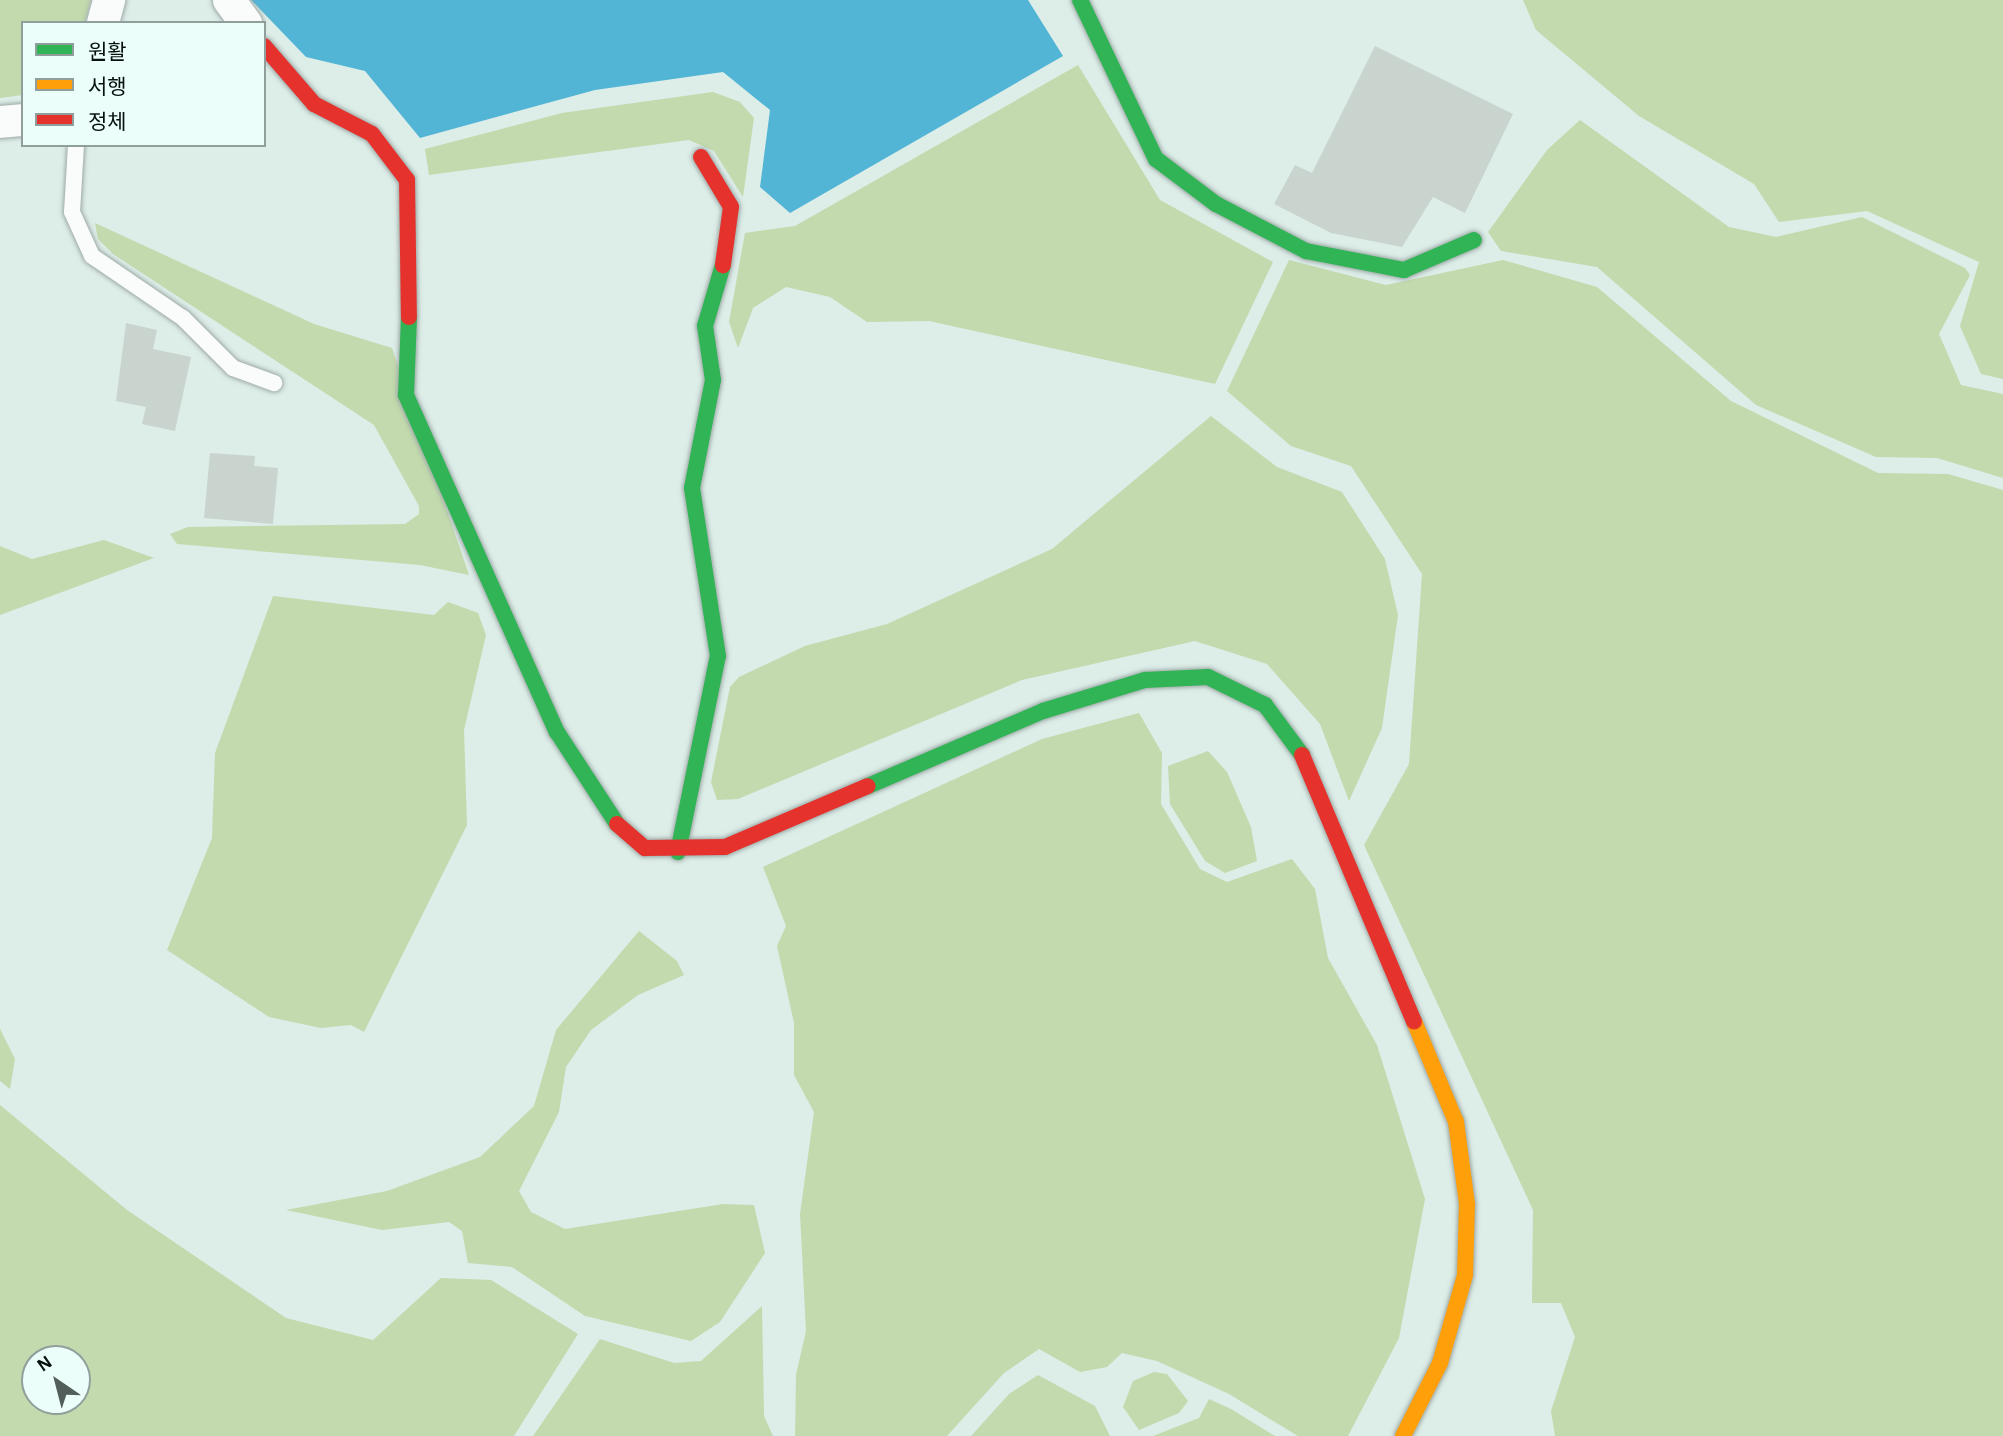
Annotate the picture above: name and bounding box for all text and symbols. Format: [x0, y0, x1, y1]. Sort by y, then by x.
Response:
legend [21, 21, 266, 147]
text: 원활 [88, 42, 127, 63]
text: 서행 [88, 77, 127, 98]
text: 정체 [88, 112, 127, 133]
north arrow [21, 1345, 91, 1415]
text: N [34, 1352, 56, 1376]

